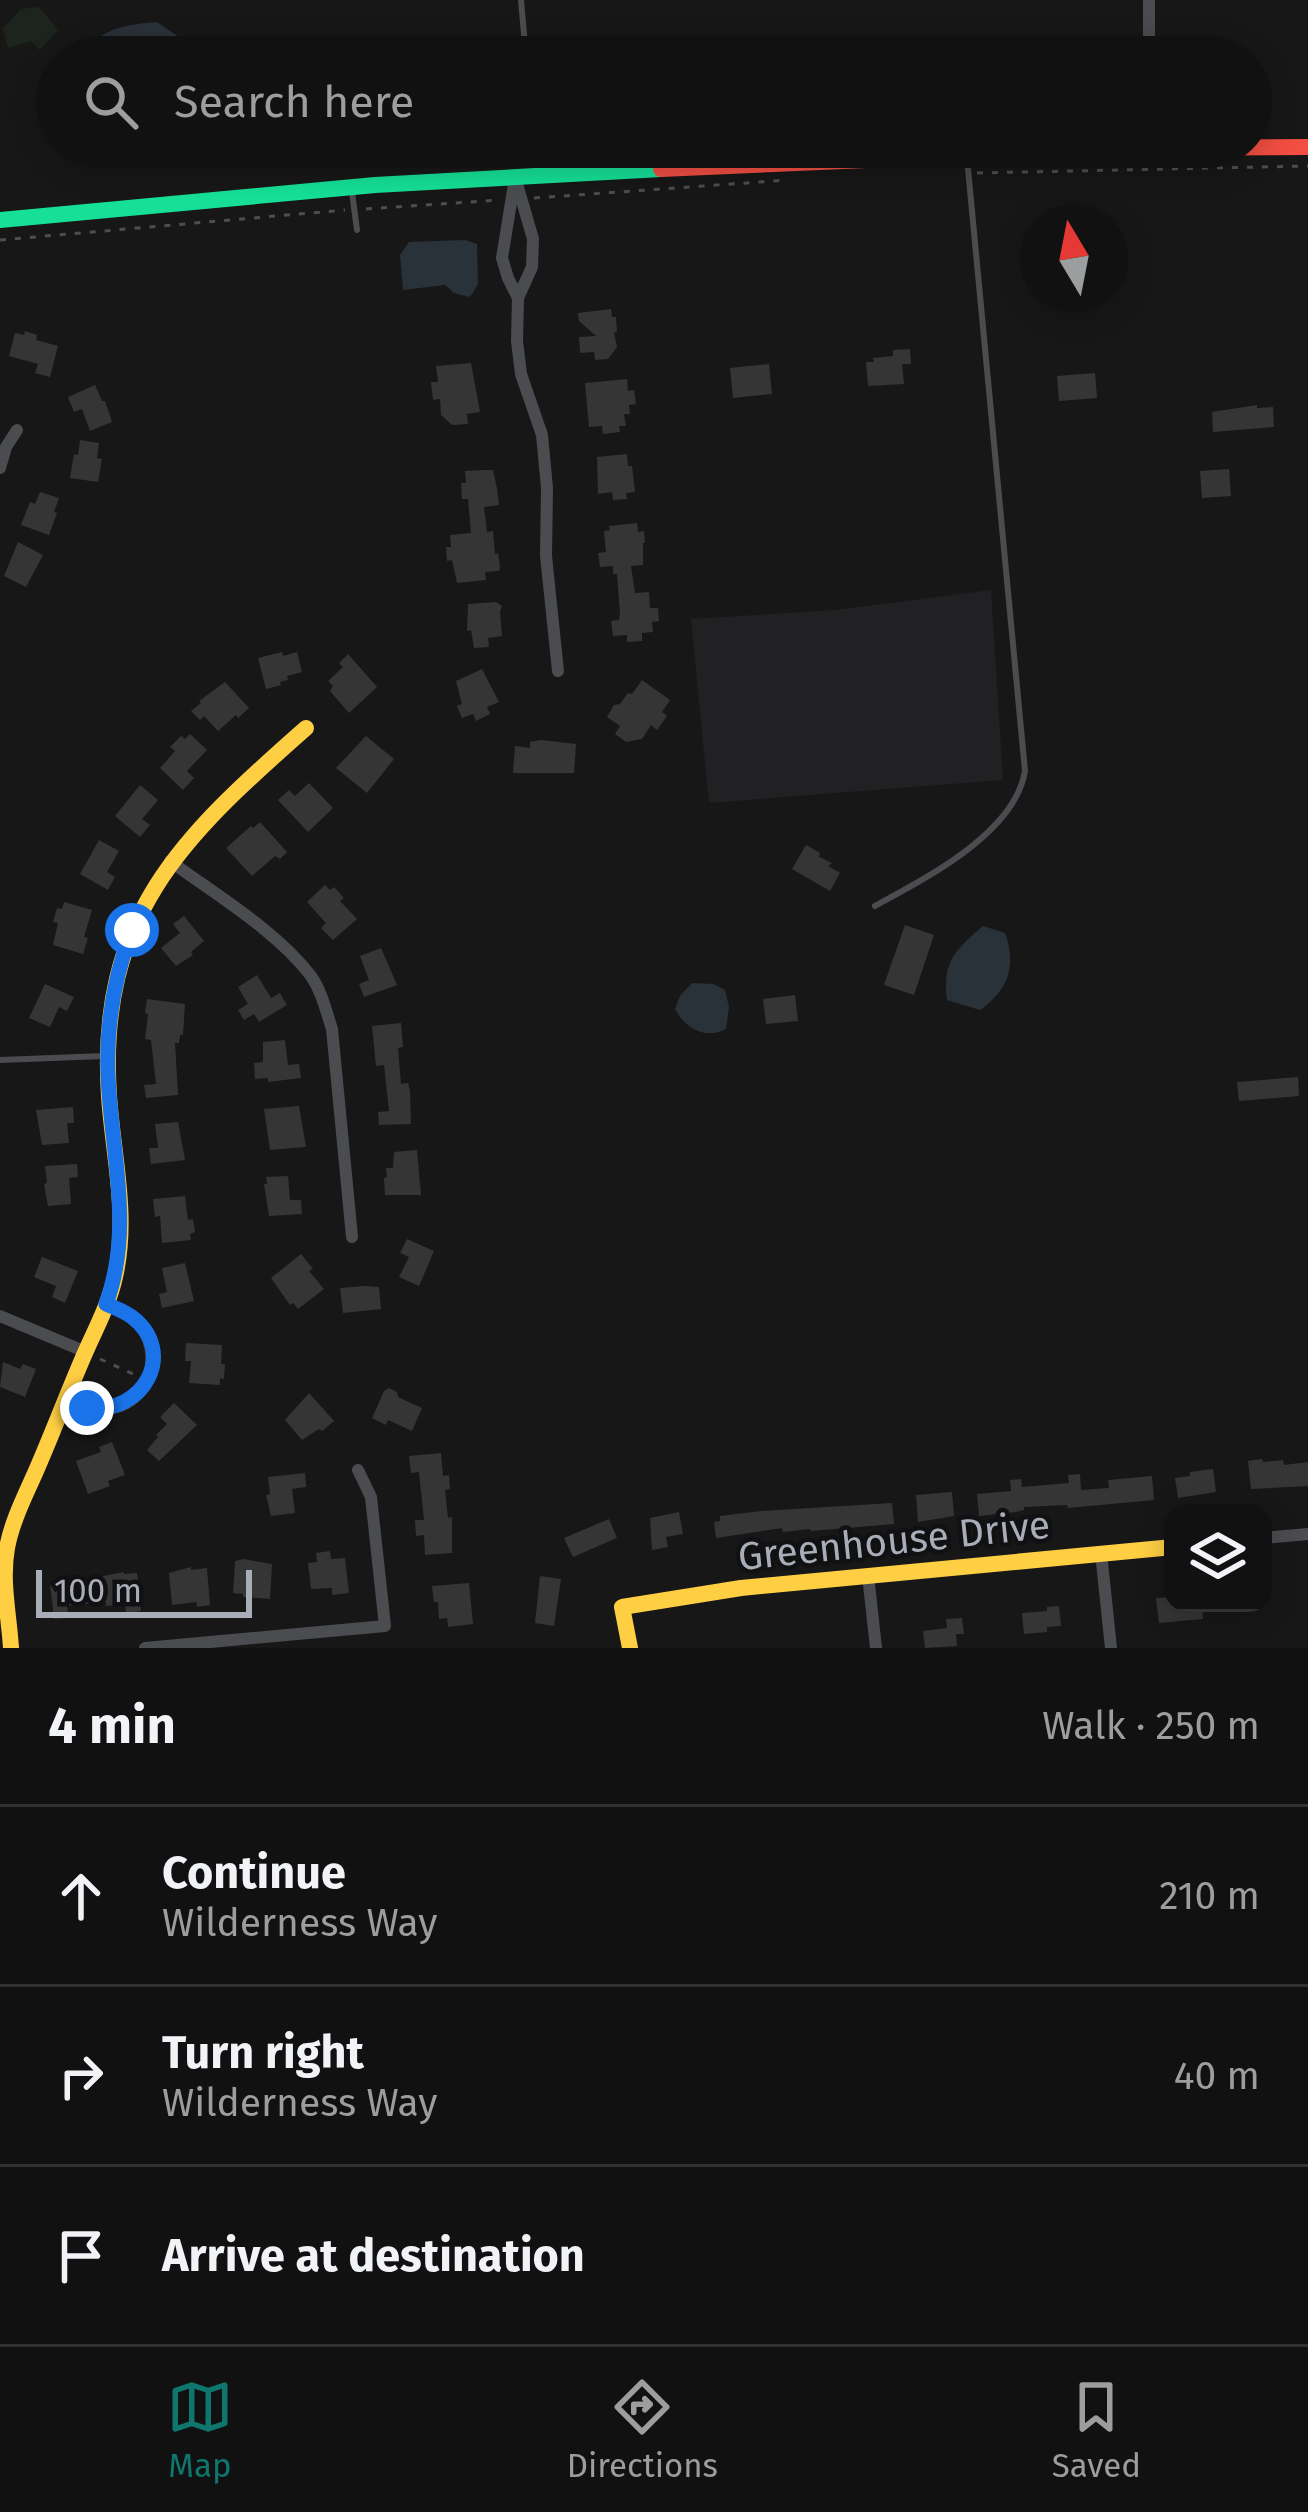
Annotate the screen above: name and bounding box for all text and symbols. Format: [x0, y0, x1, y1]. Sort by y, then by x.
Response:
search box [36, 36, 1272, 168]
icon: search [78, 69, 144, 135]
text: Search here [174, 75, 414, 129]
north arrow [1020, 204, 1128, 312]
route start [105, 903, 159, 957]
route end [60, 1381, 114, 1435]
street label: Greenhouse Drive [736, 1502, 1052, 1580]
map controls [1164, 1504, 1272, 1612]
button: layers [1164, 1504, 1272, 1612]
scale bar [36, 1564, 252, 1617]
text: 100 m [54, 1571, 142, 1611]
text: 4 min [48, 1695, 176, 1757]
text: Walk · 250 m [1042, 1703, 1260, 1749]
text: Continue [162, 1846, 346, 1900]
icon: ahead [48, 1863, 114, 1929]
text: 210 m [1159, 1873, 1260, 1919]
text: Wilderness Way [162, 1900, 437, 1946]
text: Turn right [162, 2026, 364, 2080]
icon: right [48, 2043, 114, 2109]
text: 40 m [1174, 2053, 1260, 2099]
text: Wilderness Way [162, 2080, 437, 2126]
icon: arrive [48, 2223, 114, 2289]
text: Arrive at destination [162, 2229, 585, 2283]
tab: Map [167, 2374, 233, 2486]
tab: Directions [567, 2374, 718, 2486]
tab: Saved [1052, 2374, 1141, 2486]

